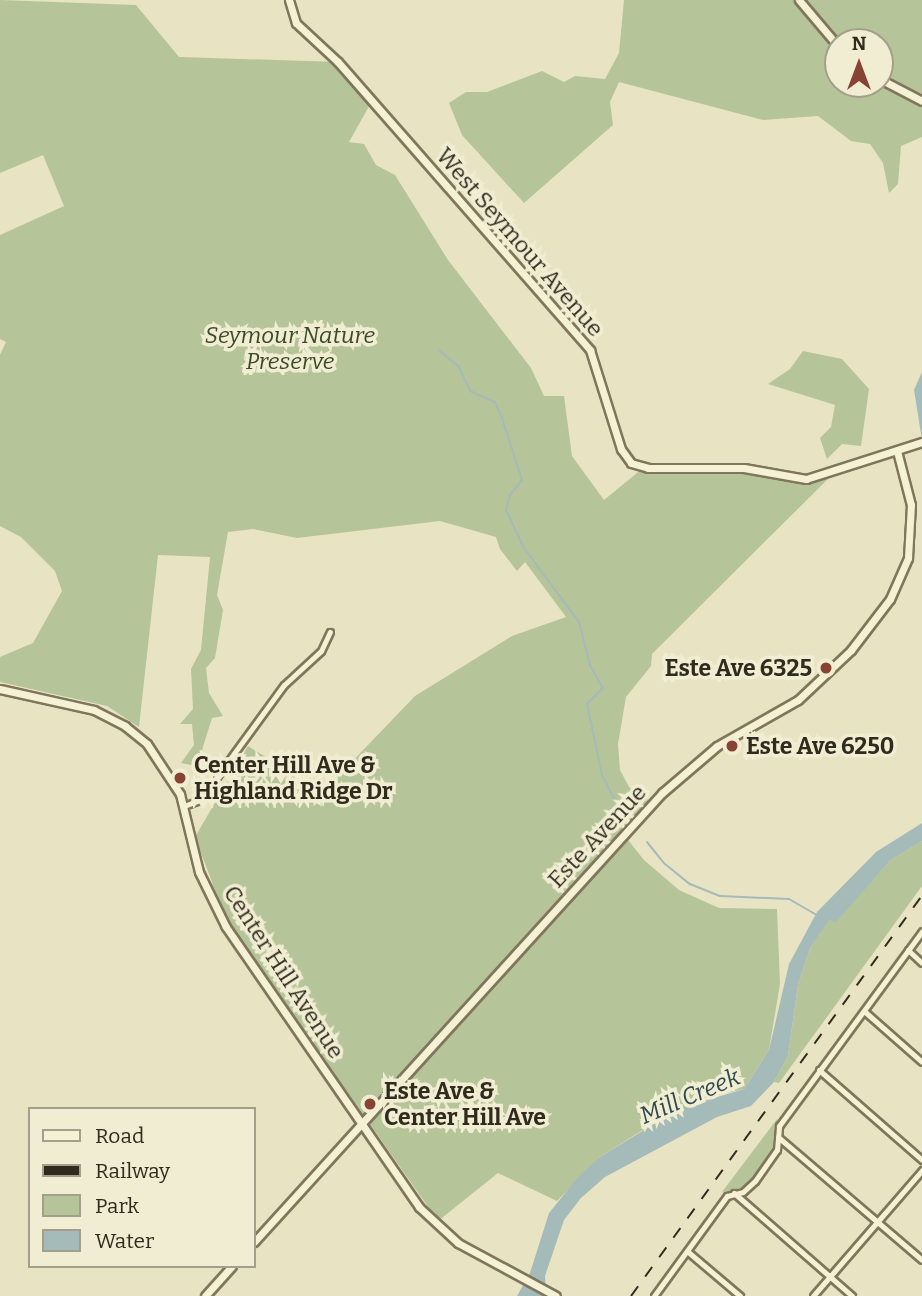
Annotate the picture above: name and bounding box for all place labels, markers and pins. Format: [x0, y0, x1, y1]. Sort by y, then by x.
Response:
place label: Este Ave 6325 [665, 654, 812, 682]
marker: Este Ave 6325 [818, 660, 834, 676]
place label: Este Ave 6250 [746, 732, 894, 760]
marker: Este Ave 6250 [724, 738, 740, 754]
place label: Center Hill Ave & Highland Ridge Dr [194, 751, 393, 805]
marker: Center Hill Ave & Highland Ridge Dr [172, 770, 188, 786]
place label: Este Ave & Center Hill Ave [384, 1077, 546, 1131]
marker: Este Ave & Center Hill Ave [362, 1096, 378, 1112]

